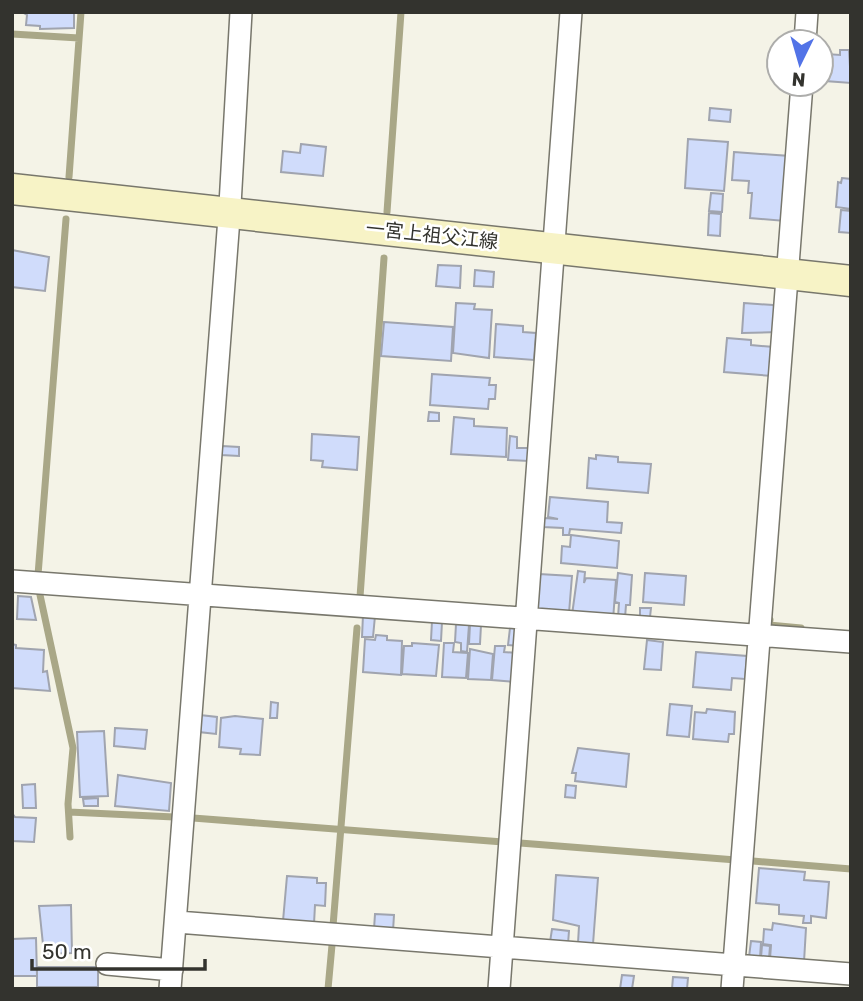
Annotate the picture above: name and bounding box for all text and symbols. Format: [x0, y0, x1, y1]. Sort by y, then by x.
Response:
north arrow [765, 28, 835, 98]
text: N [791, 67, 806, 91]
street label: 一宮上祖父江線 [365, 217, 499, 253]
scale bar [32, 928, 205, 972]
text: 50 m [42, 939, 92, 964]

